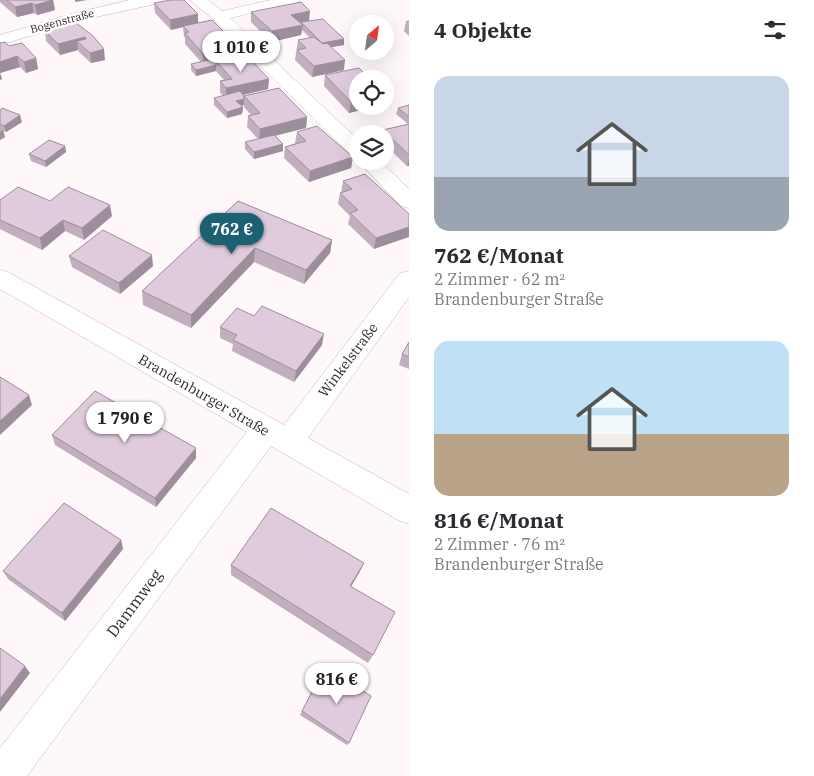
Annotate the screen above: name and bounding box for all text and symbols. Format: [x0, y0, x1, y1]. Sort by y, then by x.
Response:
street label: Bogenstraße [29, 6, 96, 36]
north arrow [349, 15, 394, 60]
map controls [349, 15, 394, 170]
text: 4 Objekte [434, 16, 532, 44]
icon: filters [761, 16, 789, 44]
pin: 1 010 € [195, 30, 287, 73]
text: 1 010 € [213, 37, 269, 57]
button: locate [349, 70, 394, 115]
icon: home [567, 109, 657, 199]
button: layers [349, 125, 394, 170]
pin: 762 € [197, 212, 267, 255]
text: 762 € [211, 219, 253, 239]
text: 762 €/Monat [434, 241, 563, 269]
text: 2 Zimmer · 62 m² [434, 269, 565, 289]
text: Brandenburger Straße [434, 289, 604, 309]
street label: Winkelstraße [314, 319, 382, 401]
street label: Brandenburger Straße [135, 350, 273, 440]
icon: home [567, 374, 657, 464]
pin: 1 790 € [79, 402, 171, 444]
text: 1 790 € [97, 408, 153, 428]
text: 816 €/Monat [434, 506, 563, 534]
text: 2 Zimmer · 76 m² [434, 534, 565, 554]
text: Brandenburger Straße [434, 554, 604, 574]
street label: Dammweg [102, 565, 166, 641]
pin: 816 € [302, 662, 372, 705]
text: 816 € [316, 669, 358, 689]

